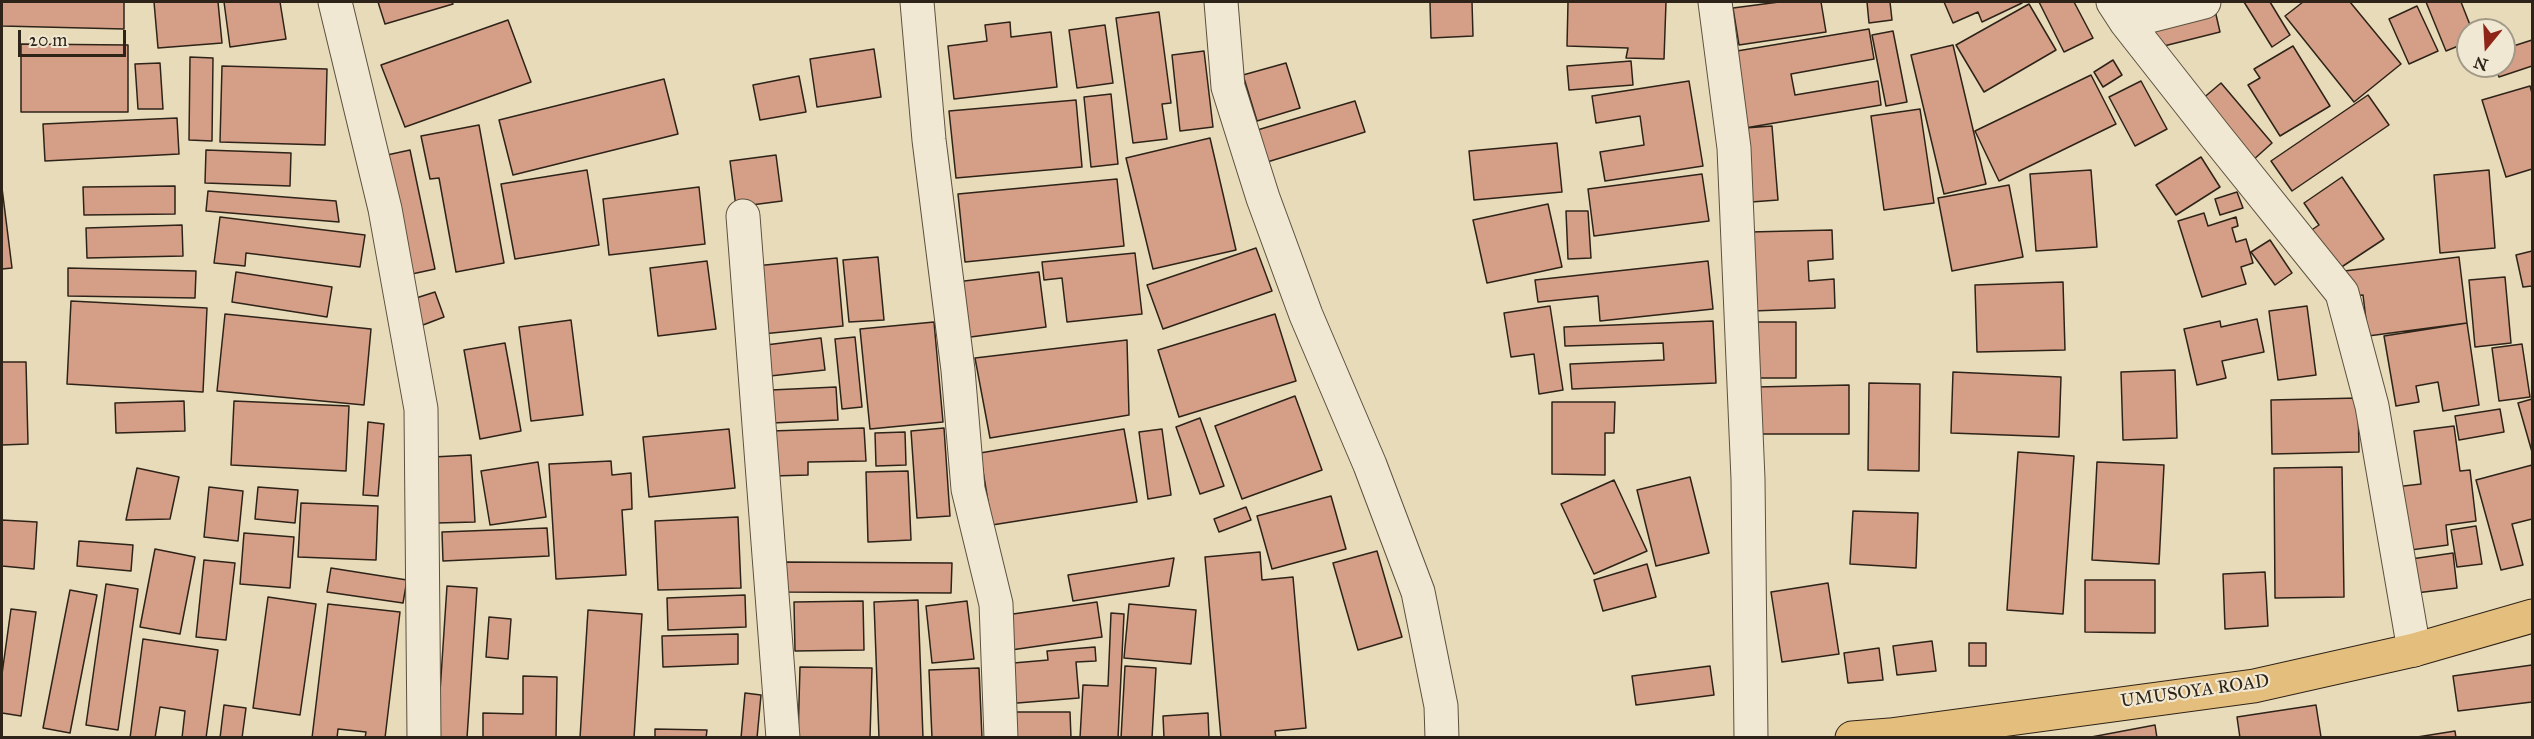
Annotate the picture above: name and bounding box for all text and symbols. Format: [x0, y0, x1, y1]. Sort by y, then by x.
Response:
scale bar [21, 18, 129, 56]
north arrow [2456, 18, 2516, 78]
text: 20 m [29, 29, 67, 51]
text: N [2472, 53, 2490, 75]
street label: UMUSOYA ROAD [2119, 671, 2271, 713]

